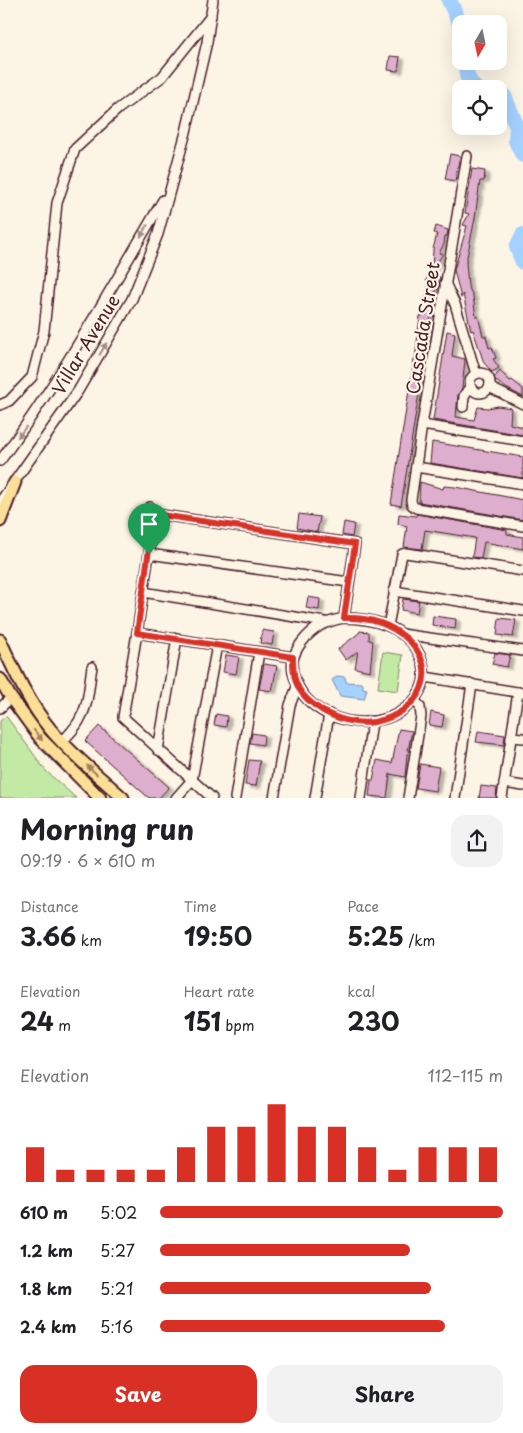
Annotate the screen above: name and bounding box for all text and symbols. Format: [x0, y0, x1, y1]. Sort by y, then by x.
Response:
north arrow [452, 15, 508, 70]
map controls [452, 15, 507, 135]
button: locate [452, 80, 507, 135]
one-way arrow [140, 225, 149, 238]
street label: Cascada Street [398, 260, 446, 396]
street label: Villar Avenue [44, 289, 126, 399]
one-way arrow [98, 342, 107, 356]
one-way arrow [16, 425, 27, 438]
pin [128, 503, 170, 554]
icon: arrive [135, 510, 163, 538]
one-way arrow [32, 728, 43, 741]
one-way arrow [87, 764, 99, 776]
text: Morning run [20, 807, 194, 850]
button: share [451, 815, 503, 867]
text: 09:19 · 6 × 610 m [20, 848, 155, 872]
text: Distance [20, 896, 79, 917]
text: Time [184, 896, 217, 917]
text: Pace [347, 896, 379, 917]
text: 3.66 [20, 917, 76, 955]
text: 19:50 [184, 917, 252, 955]
text: 5:25 [347, 917, 404, 955]
text: km [76, 930, 102, 951]
text: /km [404, 930, 435, 951]
text: Elevation [20, 981, 80, 1002]
text: Heart rate [184, 981, 254, 1002]
text: kcal [347, 981, 375, 1002]
text: 24 [20, 1002, 54, 1040]
text: 151 [184, 1002, 221, 1040]
text: 230 [347, 1002, 400, 1040]
text: m [54, 1015, 71, 1036]
text: bpm [221, 1015, 255, 1036]
text: Elevation [20, 1063, 89, 1087]
text: 112–115 m [428, 1063, 503, 1087]
text: 610 m [20, 1200, 68, 1224]
text: 5:02 [100, 1200, 137, 1224]
text: 1.2 km [20, 1238, 73, 1262]
text: 5:27 [100, 1238, 135, 1262]
text: 1.8 km [20, 1276, 72, 1300]
text: 5:21 [100, 1276, 133, 1300]
text: 2.4 km [20, 1314, 76, 1338]
text: 5:16 [100, 1314, 133, 1338]
button: Save [20, 1365, 257, 1423]
button: Share [267, 1365, 503, 1423]

